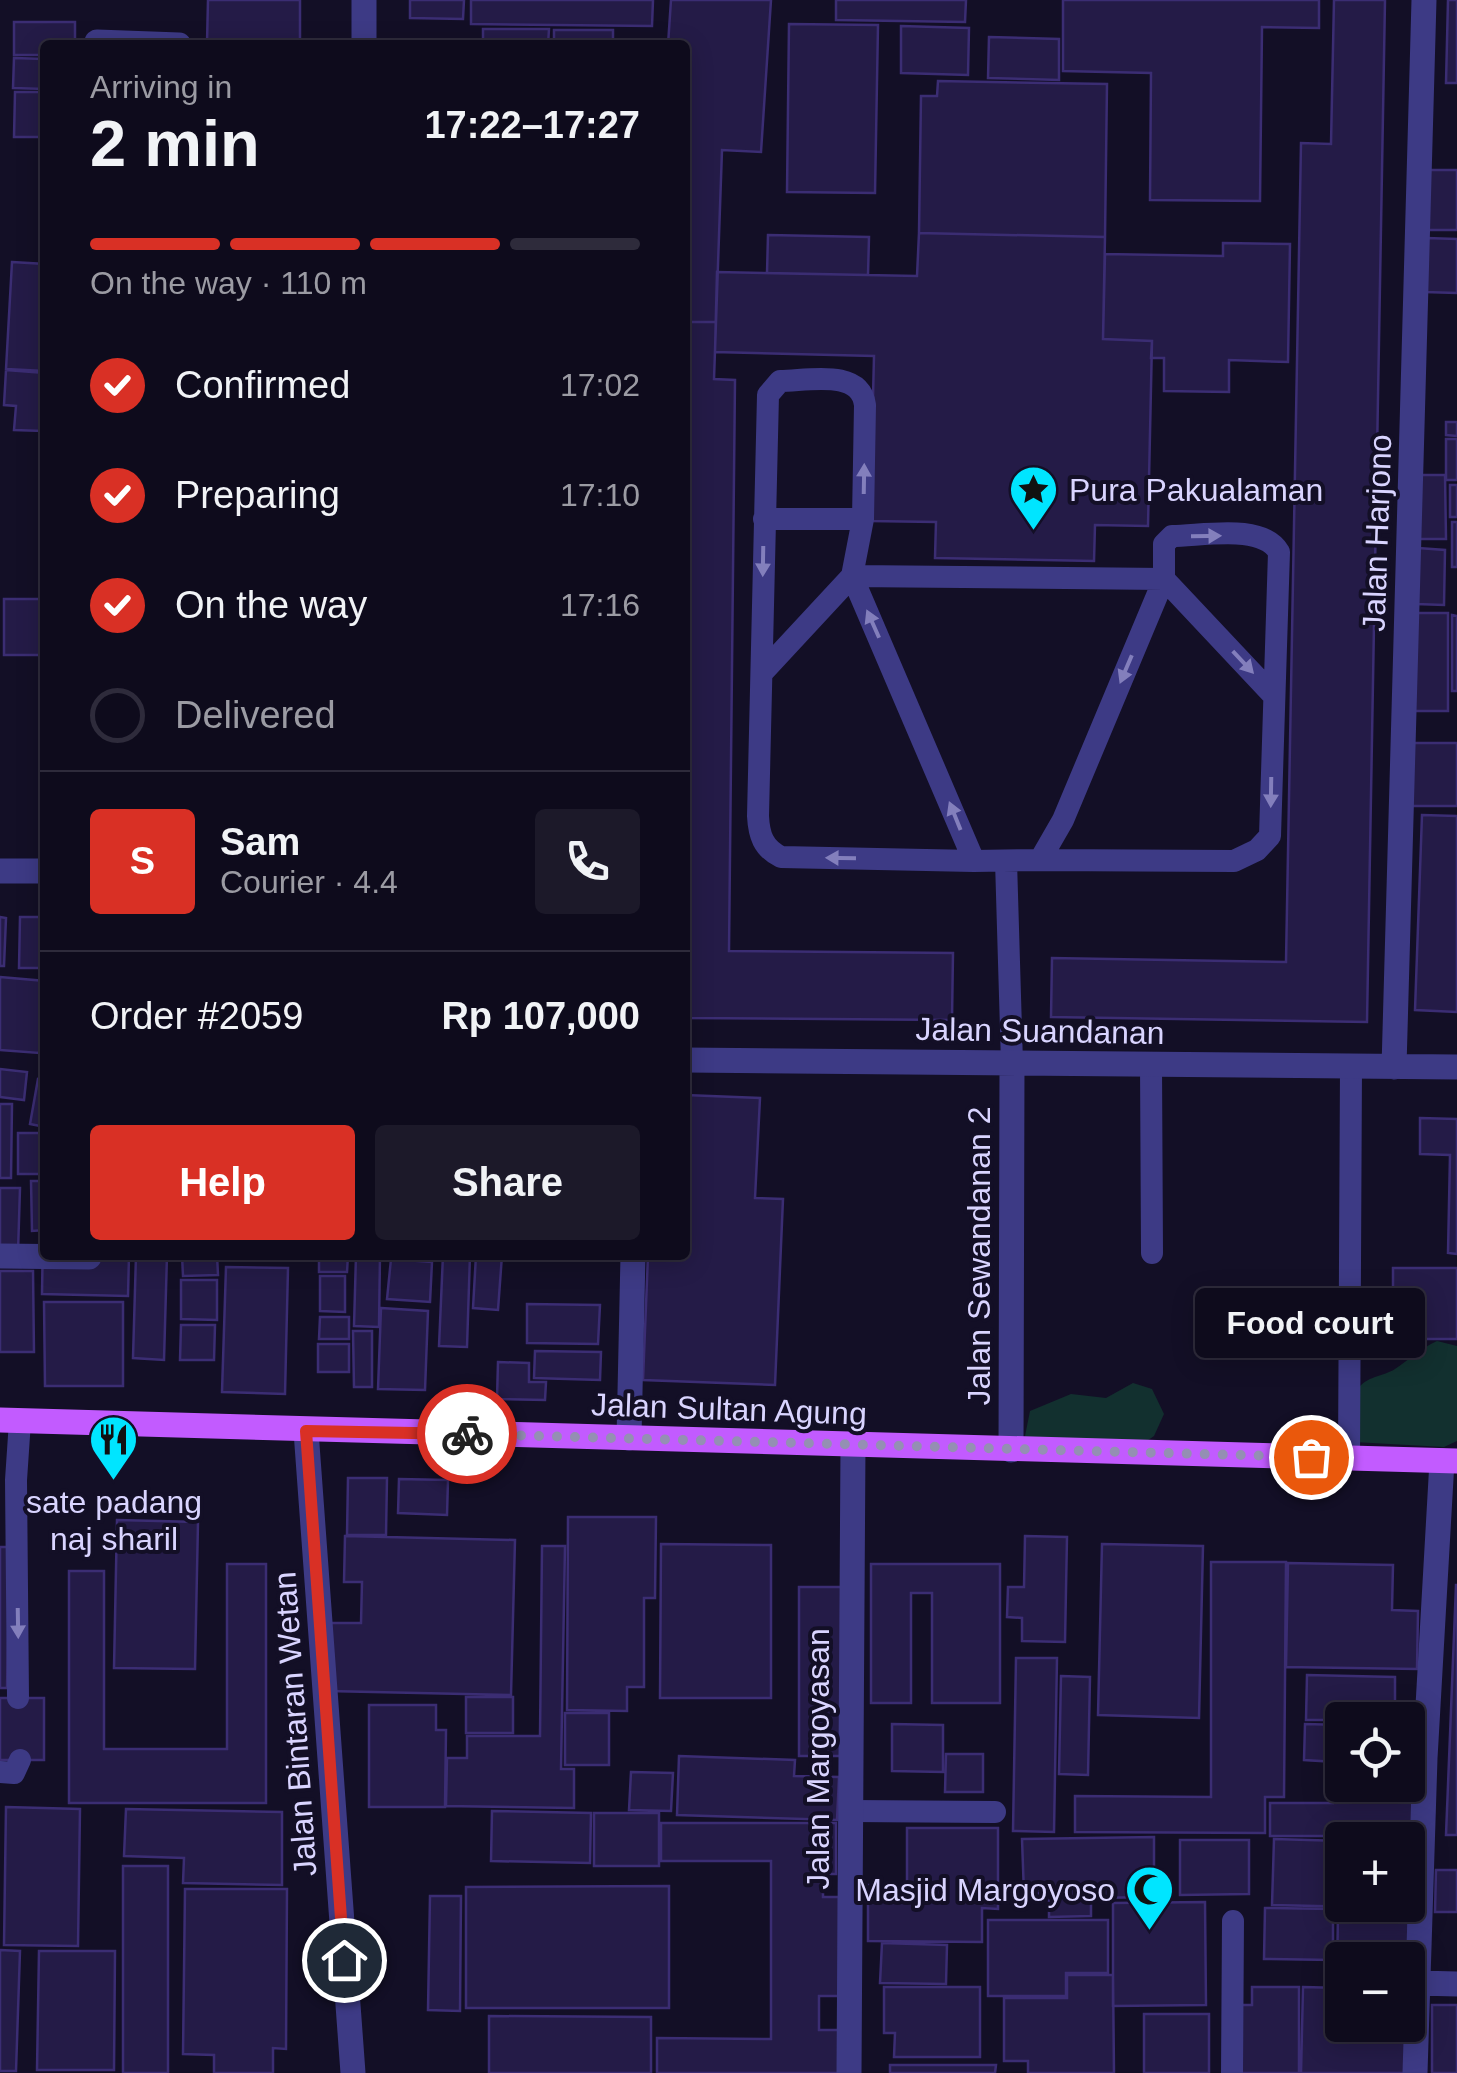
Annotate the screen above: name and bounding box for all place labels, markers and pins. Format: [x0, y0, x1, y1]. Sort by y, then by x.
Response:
place icon: Pura Pakualaman [1008, 464, 1060, 532]
place label: Pura Pakualaman [1069, 472, 1323, 508]
callout: Food court [1196, 1287, 1426, 1357]
restaurant icon: sate padang naj sharil [88, 1414, 140, 1482]
pin [1269, 1415, 1354, 1500]
place label: sate padang naj sharil [26, 1484, 202, 1557]
mosque icon: Masjid Margoyoso [1124, 1864, 1176, 1932]
place label: Masjid Margoyoso [855, 1872, 1115, 1908]
pin [302, 1918, 387, 2003]

